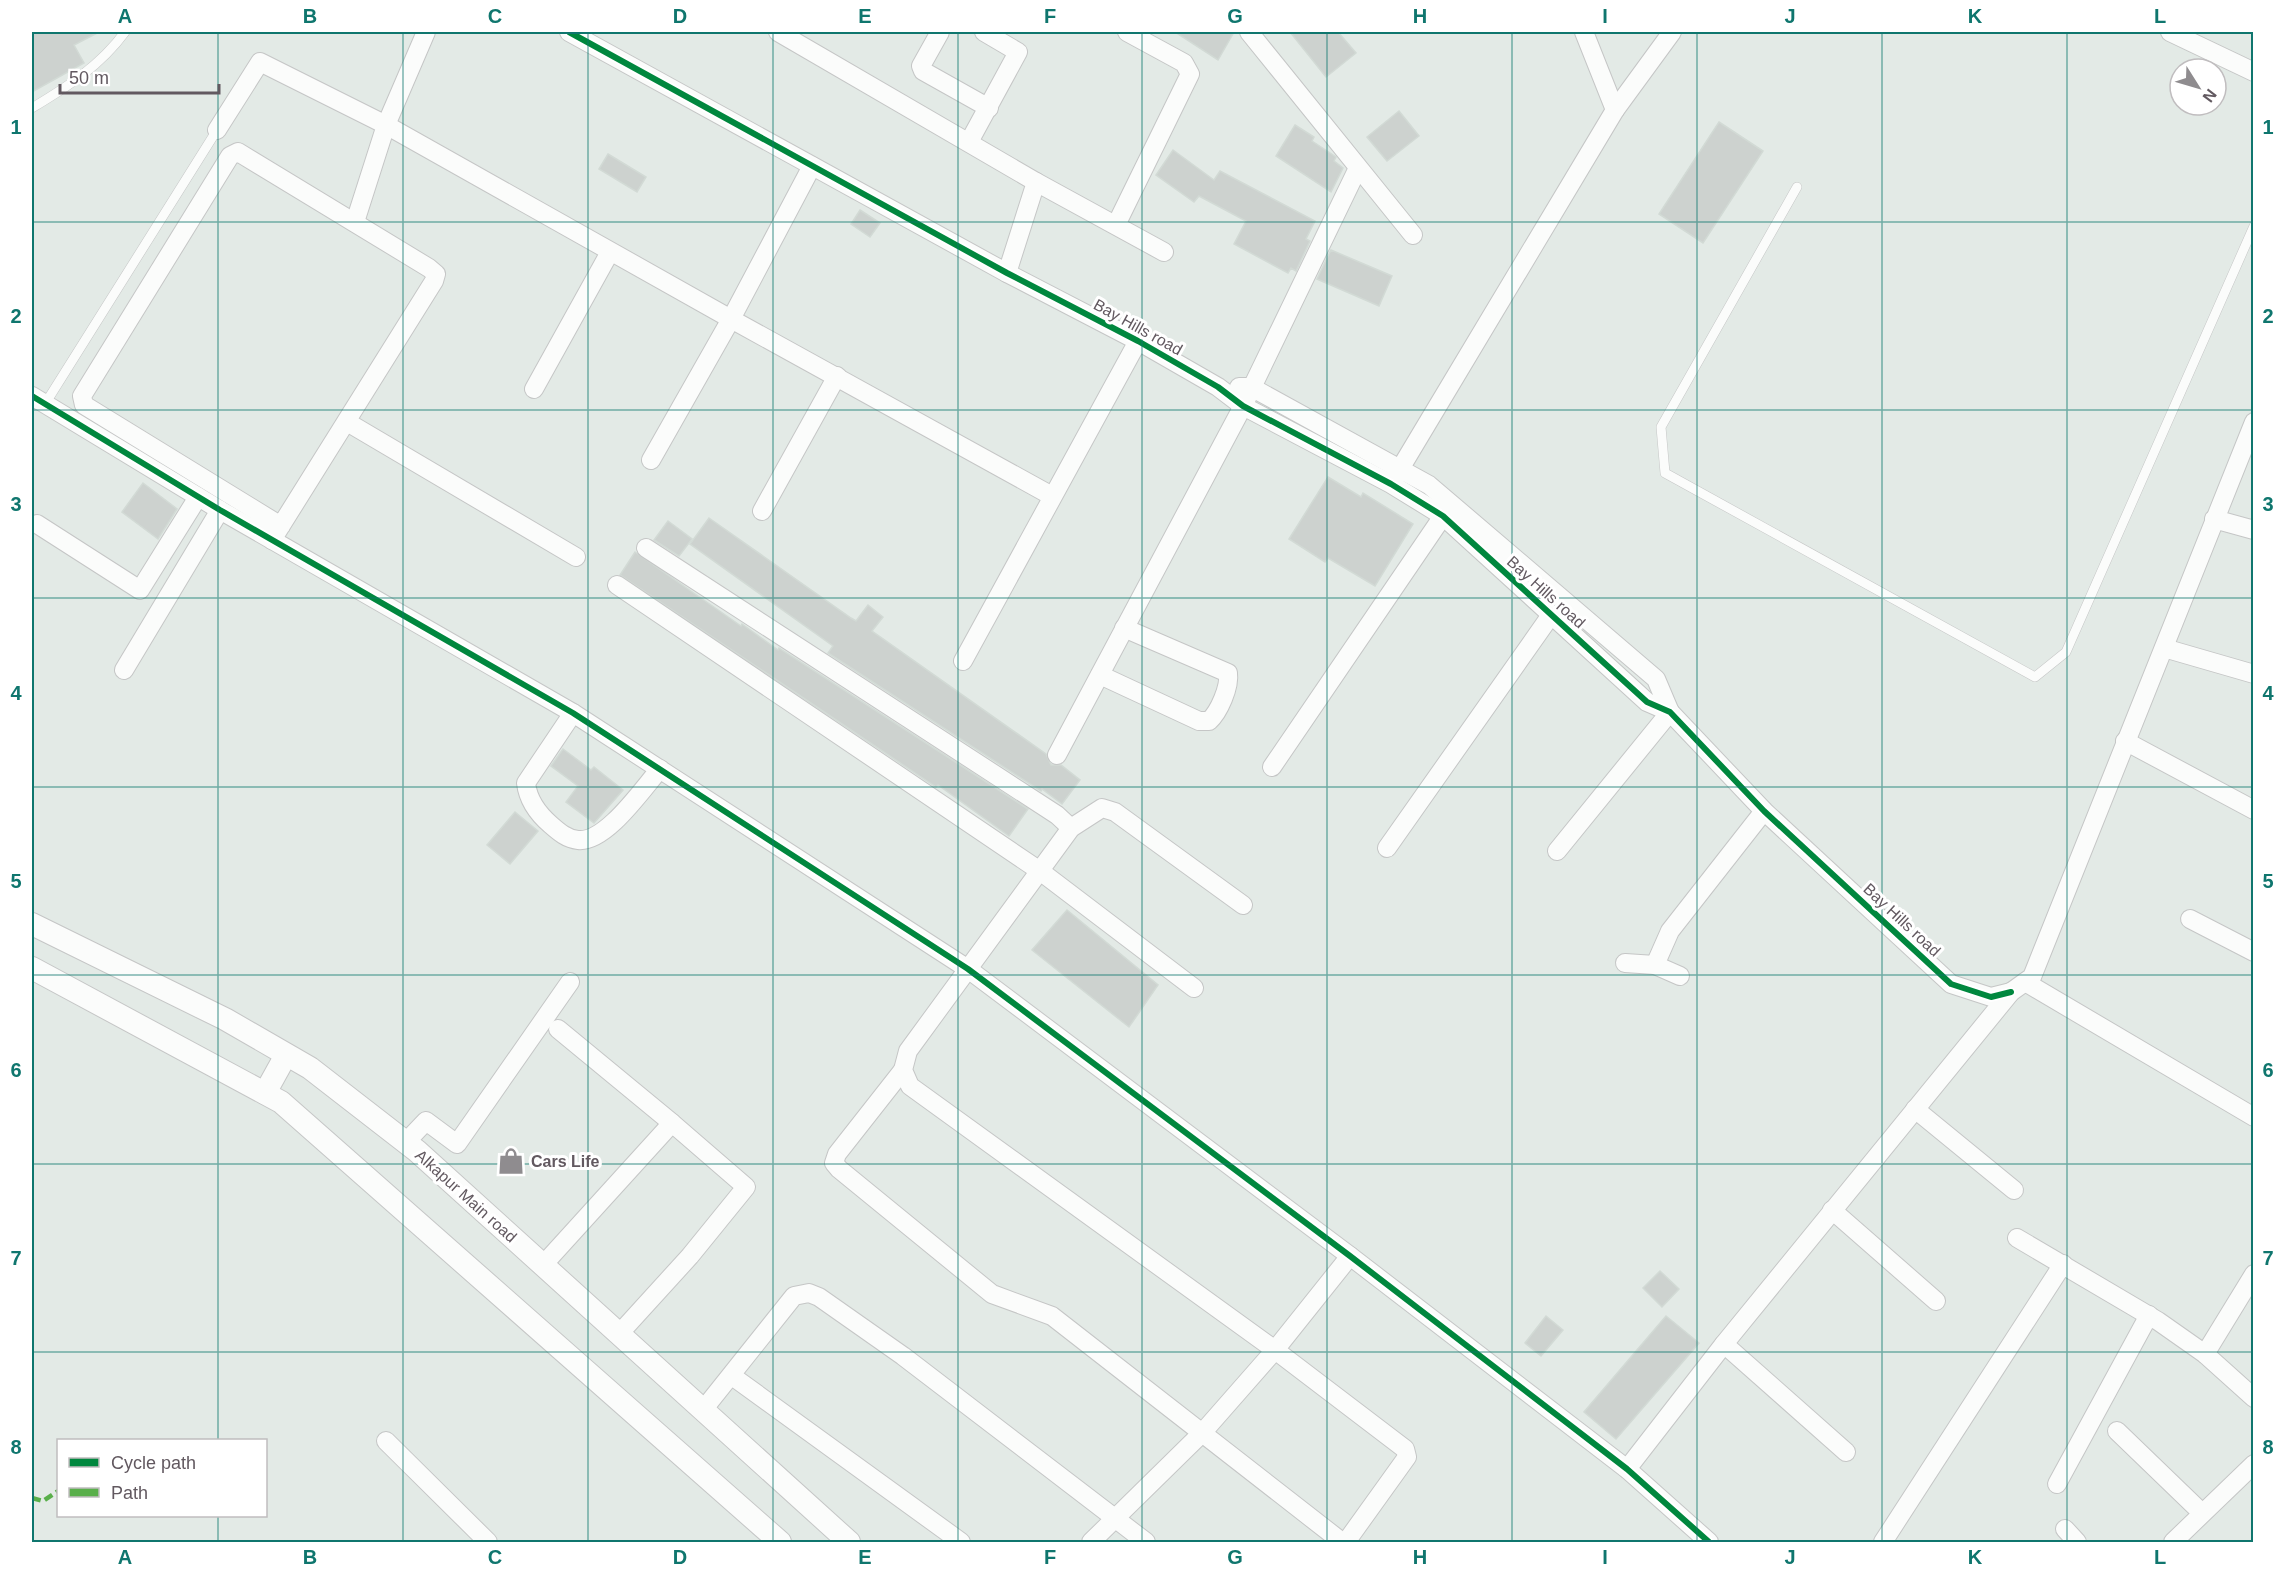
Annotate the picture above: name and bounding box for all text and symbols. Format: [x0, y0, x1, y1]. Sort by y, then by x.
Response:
text: A [118, 5, 132, 27]
text: B [303, 5, 317, 27]
text: C [488, 5, 502, 27]
text: D [673, 5, 687, 27]
text: E [858, 5, 872, 27]
text: F [1044, 5, 1056, 27]
text: G [1227, 5, 1243, 27]
text: H [1413, 5, 1427, 27]
text: I [1602, 5, 1608, 27]
text: J [1784, 5, 1796, 27]
text: K [1968, 5, 1983, 27]
text: L [2154, 5, 2166, 27]
scale bar [60, 57, 219, 95]
north arrow [2168, 57, 2228, 117]
text: 50 m [69, 68, 109, 88]
text: N [2199, 86, 2220, 105]
text: 1 [10, 116, 22, 138]
text: 1 [2262, 116, 2274, 138]
street label: Bay Hills road [1091, 296, 1185, 358]
text: 2 [10, 305, 22, 327]
text: 2 [2262, 305, 2274, 327]
text: 3 [10, 493, 22, 515]
text: 3 [2262, 493, 2274, 515]
street label: Bay Hills road [1504, 553, 1588, 631]
text: 4 [10, 682, 22, 704]
text: 4 [2262, 682, 2274, 704]
text: 5 [10, 870, 22, 892]
text: 5 [2262, 870, 2274, 892]
street label: Bay Hills road [1860, 880, 1944, 960]
text: 6 [10, 1059, 22, 1081]
text: 6 [2262, 1059, 2274, 1081]
street label: Alkapur Main road [412, 1146, 520, 1246]
shop icon: Cars Life [496, 1146, 526, 1176]
place label: Cars Life [531, 1153, 600, 1170]
text: 7 [10, 1247, 22, 1269]
text: 7 [2262, 1247, 2274, 1269]
text: 8 [10, 1436, 22, 1458]
text: 8 [2262, 1436, 2274, 1458]
legend [57, 1439, 267, 1517]
text: Cycle path [111, 1453, 196, 1473]
text: Path [111, 1483, 148, 1503]
text: A [118, 1546, 132, 1568]
text: B [303, 1546, 317, 1568]
text: C [488, 1546, 502, 1568]
text: D [673, 1546, 687, 1568]
text: E [858, 1546, 872, 1568]
text: F [1044, 1546, 1056, 1568]
text: G [1227, 1546, 1243, 1568]
text: H [1413, 1546, 1427, 1568]
text: I [1602, 1546, 1608, 1568]
text: J [1784, 1546, 1796, 1568]
text: K [1968, 1546, 1983, 1568]
text: L [2154, 1546, 2166, 1568]

